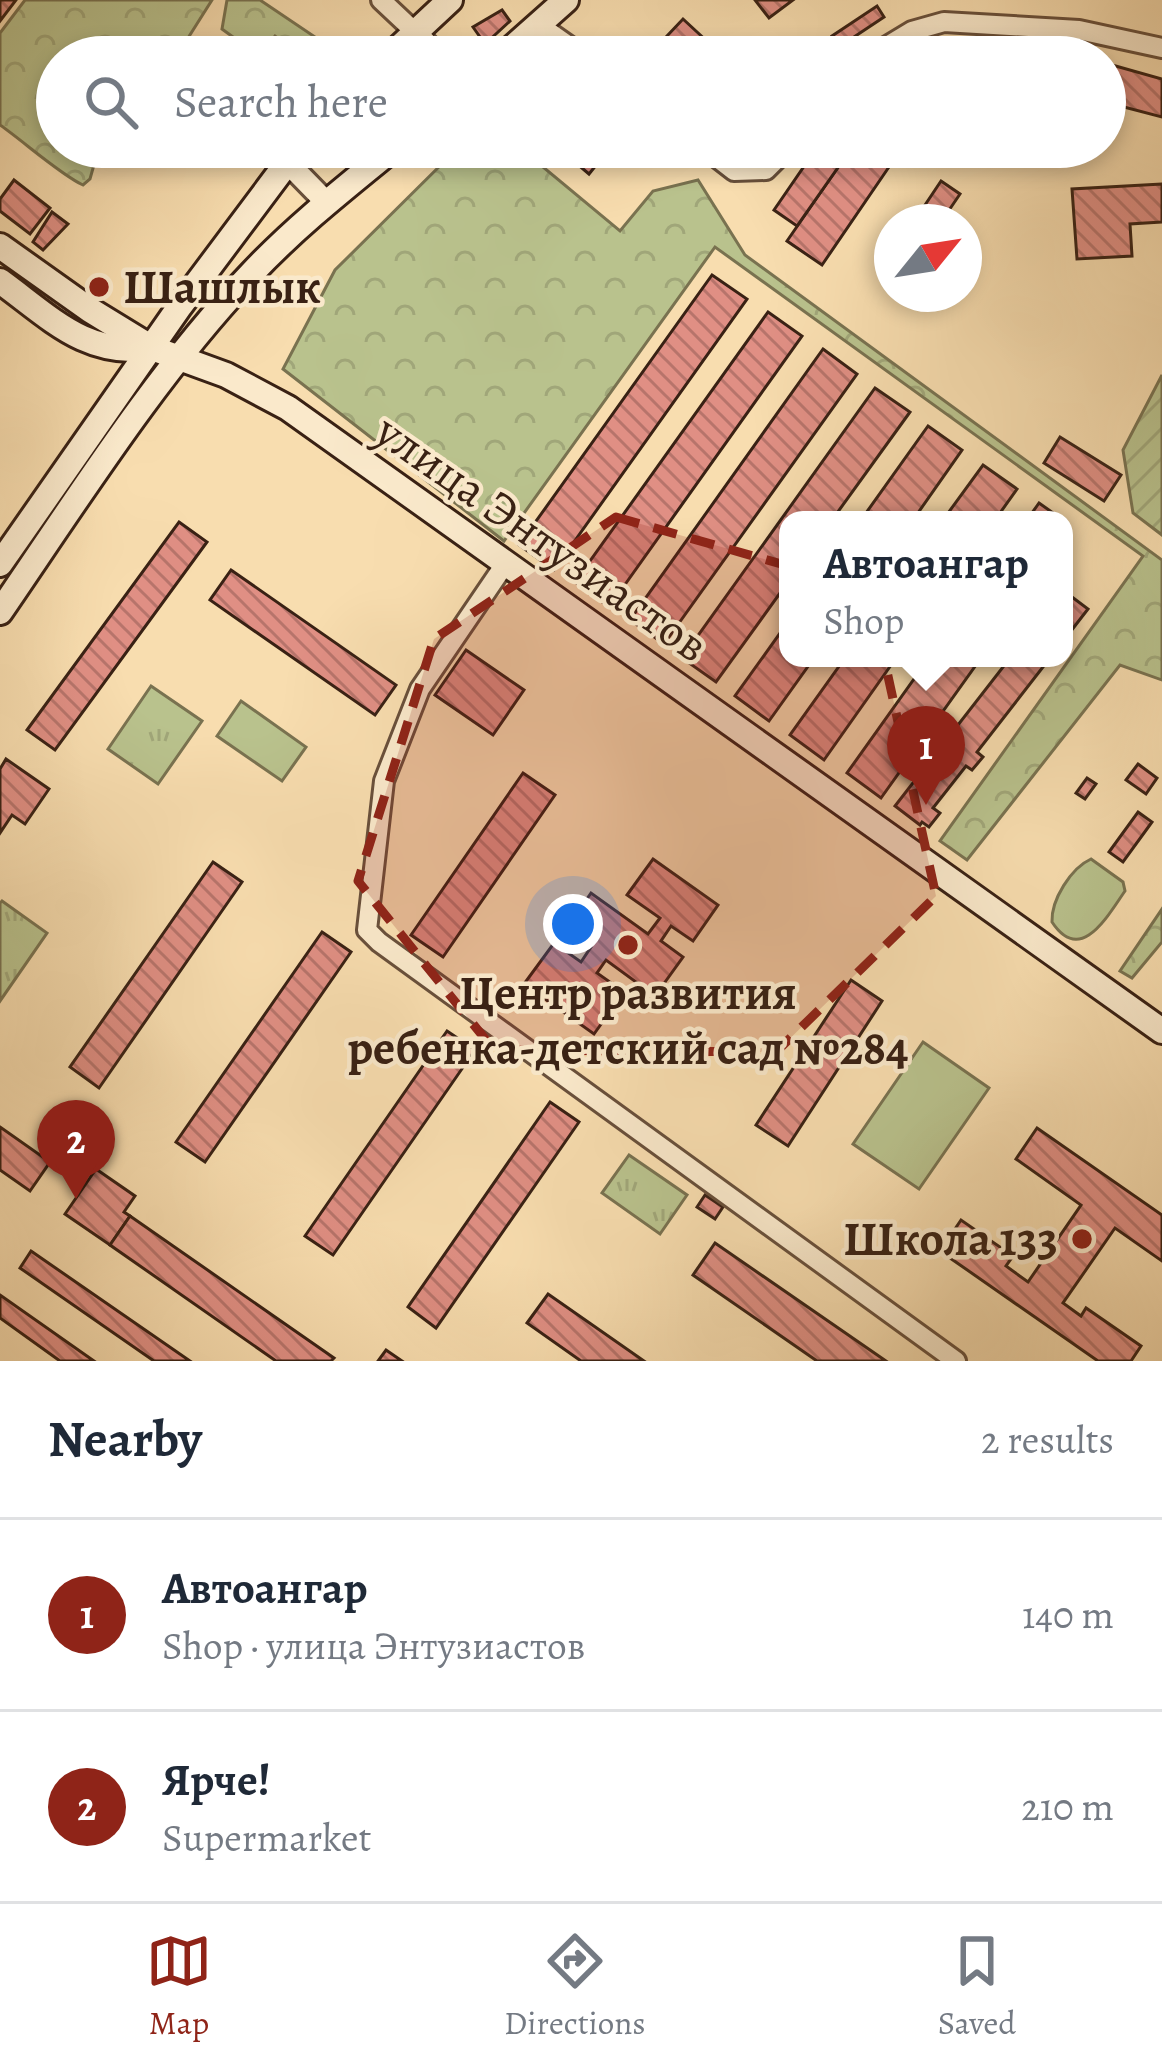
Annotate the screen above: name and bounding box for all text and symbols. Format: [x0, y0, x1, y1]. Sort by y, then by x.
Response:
search box [36, 36, 1126, 168]
icon: search [78, 69, 144, 135]
text: Search here [174, 71, 388, 133]
north arrow [874, 204, 982, 312]
place label: Шашлык [123, 254, 321, 320]
marker: Шашлык [86, 274, 112, 300]
street label: улица Энтузиастов [361, 398, 722, 678]
popup [779, 511, 1073, 667]
text: Автоангар [823, 532, 1029, 594]
text: Shop [823, 594, 904, 647]
pin: 1 [887, 706, 965, 805]
your location [543, 894, 603, 954]
marker: Центр развития ребенка-детский сад №284 [615, 932, 641, 958]
place label: Центр развития ребенка-детский сад №284 [347, 960, 909, 1081]
pin: 2 [37, 1100, 115, 1199]
place label: Школа 133 [843, 1206, 1058, 1272]
marker: Школа 133 [1069, 1226, 1095, 1252]
text: Nearby [48, 1404, 202, 1474]
text: 2 results [981, 1413, 1114, 1466]
text: Автоангар [162, 1557, 368, 1619]
text: 1 [80, 1588, 94, 1641]
text: 140 m [1022, 1588, 1114, 1641]
text: Shop · улица Энтузиастов [162, 1619, 585, 1672]
text: Ярче! [162, 1749, 271, 1811]
text: 2 [78, 1780, 96, 1833]
text: 210 m [1021, 1780, 1114, 1833]
text: Supermarket [162, 1811, 371, 1864]
tab: Map [146, 1928, 212, 2045]
tab: Directions [504, 1928, 646, 2045]
tab: Saved [938, 1928, 1016, 2045]

